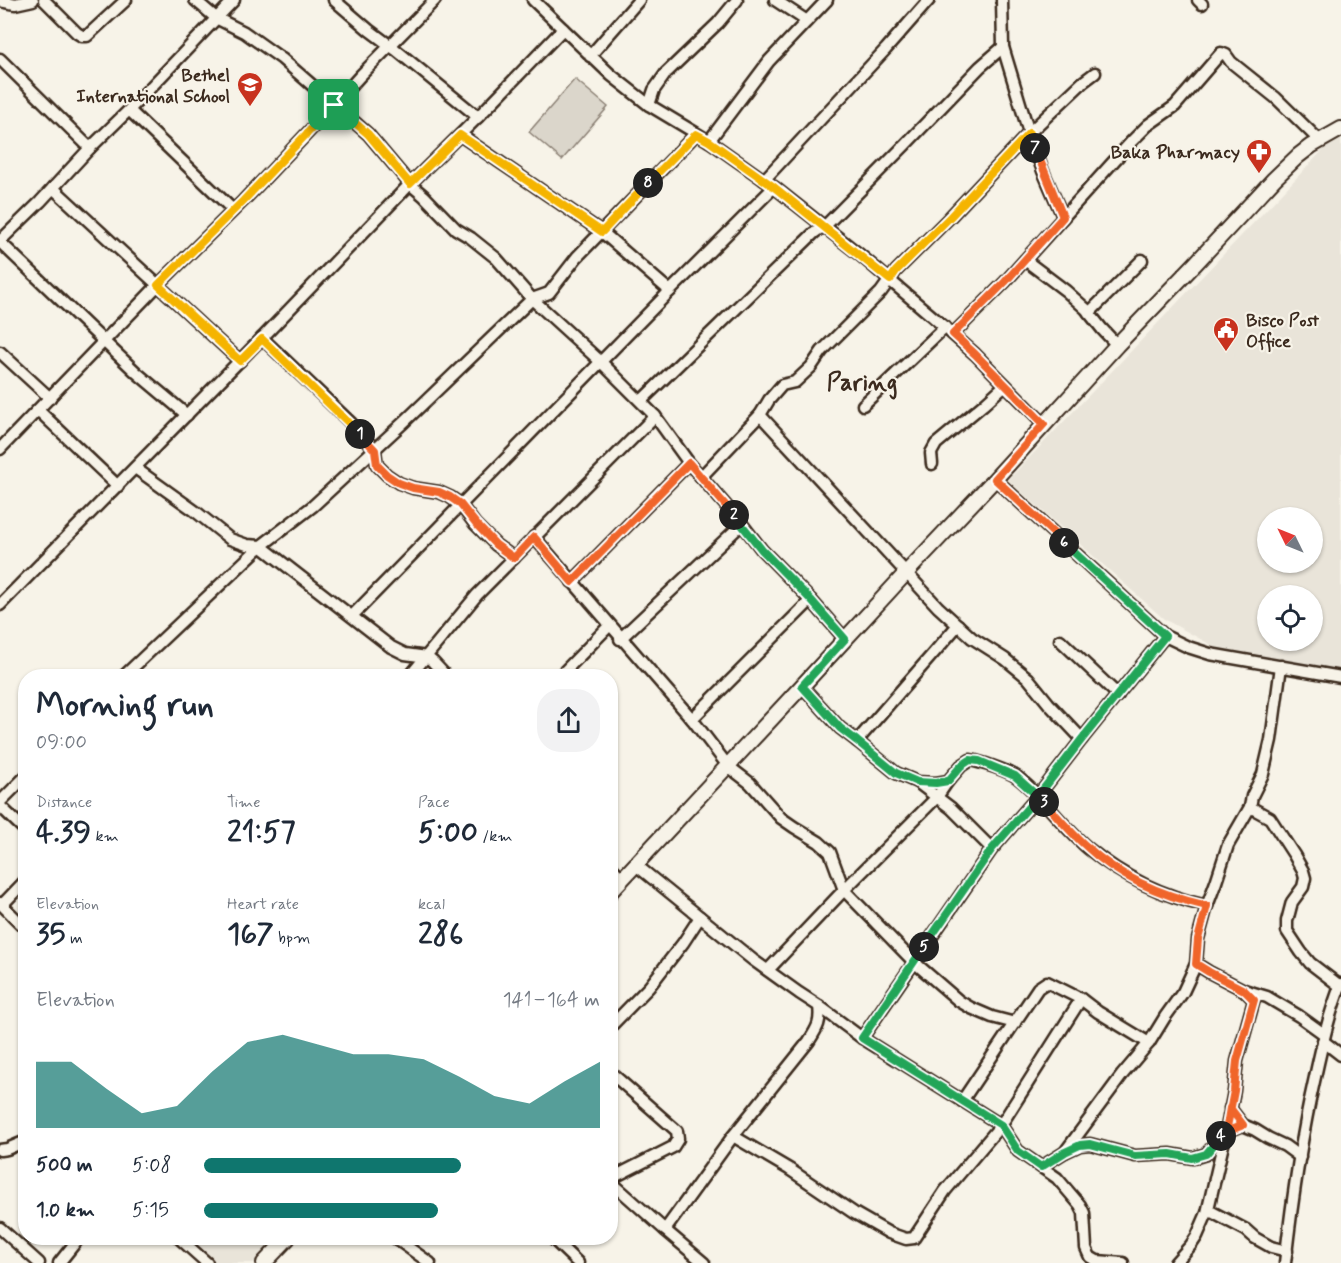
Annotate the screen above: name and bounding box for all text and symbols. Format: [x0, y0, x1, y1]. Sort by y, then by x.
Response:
place label: Bethel International School [76, 64, 230, 109]
school or university icon: Bethel International School [235, 70, 265, 108]
pin [308, 79, 359, 130]
icon: arrive [317, 88, 350, 121]
pin: 7 [1020, 133, 1050, 163]
text: 7 [1030, 137, 1040, 158]
pharmacy icon: Baka Pharmacy [1244, 137, 1274, 175]
place label: Baka Pharmacy [1111, 141, 1240, 165]
pin: 8 [633, 168, 663, 198]
text: 8 [643, 172, 653, 193]
place label: Bisco Post Office [1246, 309, 1319, 354]
public building icon: Bisco Post Office [1211, 315, 1241, 353]
district label: Paring [827, 368, 897, 400]
pin: 1 [345, 419, 375, 449]
text: 1 [356, 423, 364, 444]
pin: 2 [719, 500, 749, 530]
text: 2 [730, 504, 738, 525]
north arrow [1257, 507, 1323, 573]
map controls [1257, 507, 1323, 651]
pin: 6 [1049, 528, 1079, 558]
text: 6 [1060, 532, 1068, 553]
button: locate [1257, 585, 1323, 651]
text: Morning run [36, 684, 214, 728]
button: share [537, 689, 600, 752]
text: 09:00 [36, 729, 87, 756]
pin: 3 [1029, 787, 1059, 817]
text: 3 [1040, 791, 1048, 812]
text: Distance [36, 792, 92, 813]
text: Time [227, 792, 261, 813]
text: Pace [418, 792, 450, 813]
text: 4.39 [36, 813, 91, 852]
text: 21:57 [227, 813, 296, 852]
text: 5:00 [418, 813, 478, 852]
text: km [91, 826, 119, 847]
text: /km [478, 826, 513, 847]
text: Elevation [36, 894, 99, 915]
text: Heart rate [227, 894, 299, 915]
text: kcal [418, 894, 445, 915]
text: 35 [36, 915, 66, 954]
text: 167 [227, 915, 274, 954]
text: 286 [418, 915, 463, 954]
text: m [66, 928, 83, 949]
text: bpm [274, 928, 310, 949]
pin: 5 [909, 932, 939, 962]
text: 5 [919, 936, 929, 957]
text: Elevation [36, 987, 115, 1014]
text: 141–164 m [503, 987, 600, 1014]
pin: 4 [1206, 1121, 1236, 1151]
text: 4 [1216, 1125, 1226, 1146]
text: 500 m [36, 1152, 93, 1179]
text: 5:08 [132, 1152, 171, 1179]
text: 1.0 km [36, 1197, 95, 1224]
text: 5:15 [132, 1197, 169, 1224]

